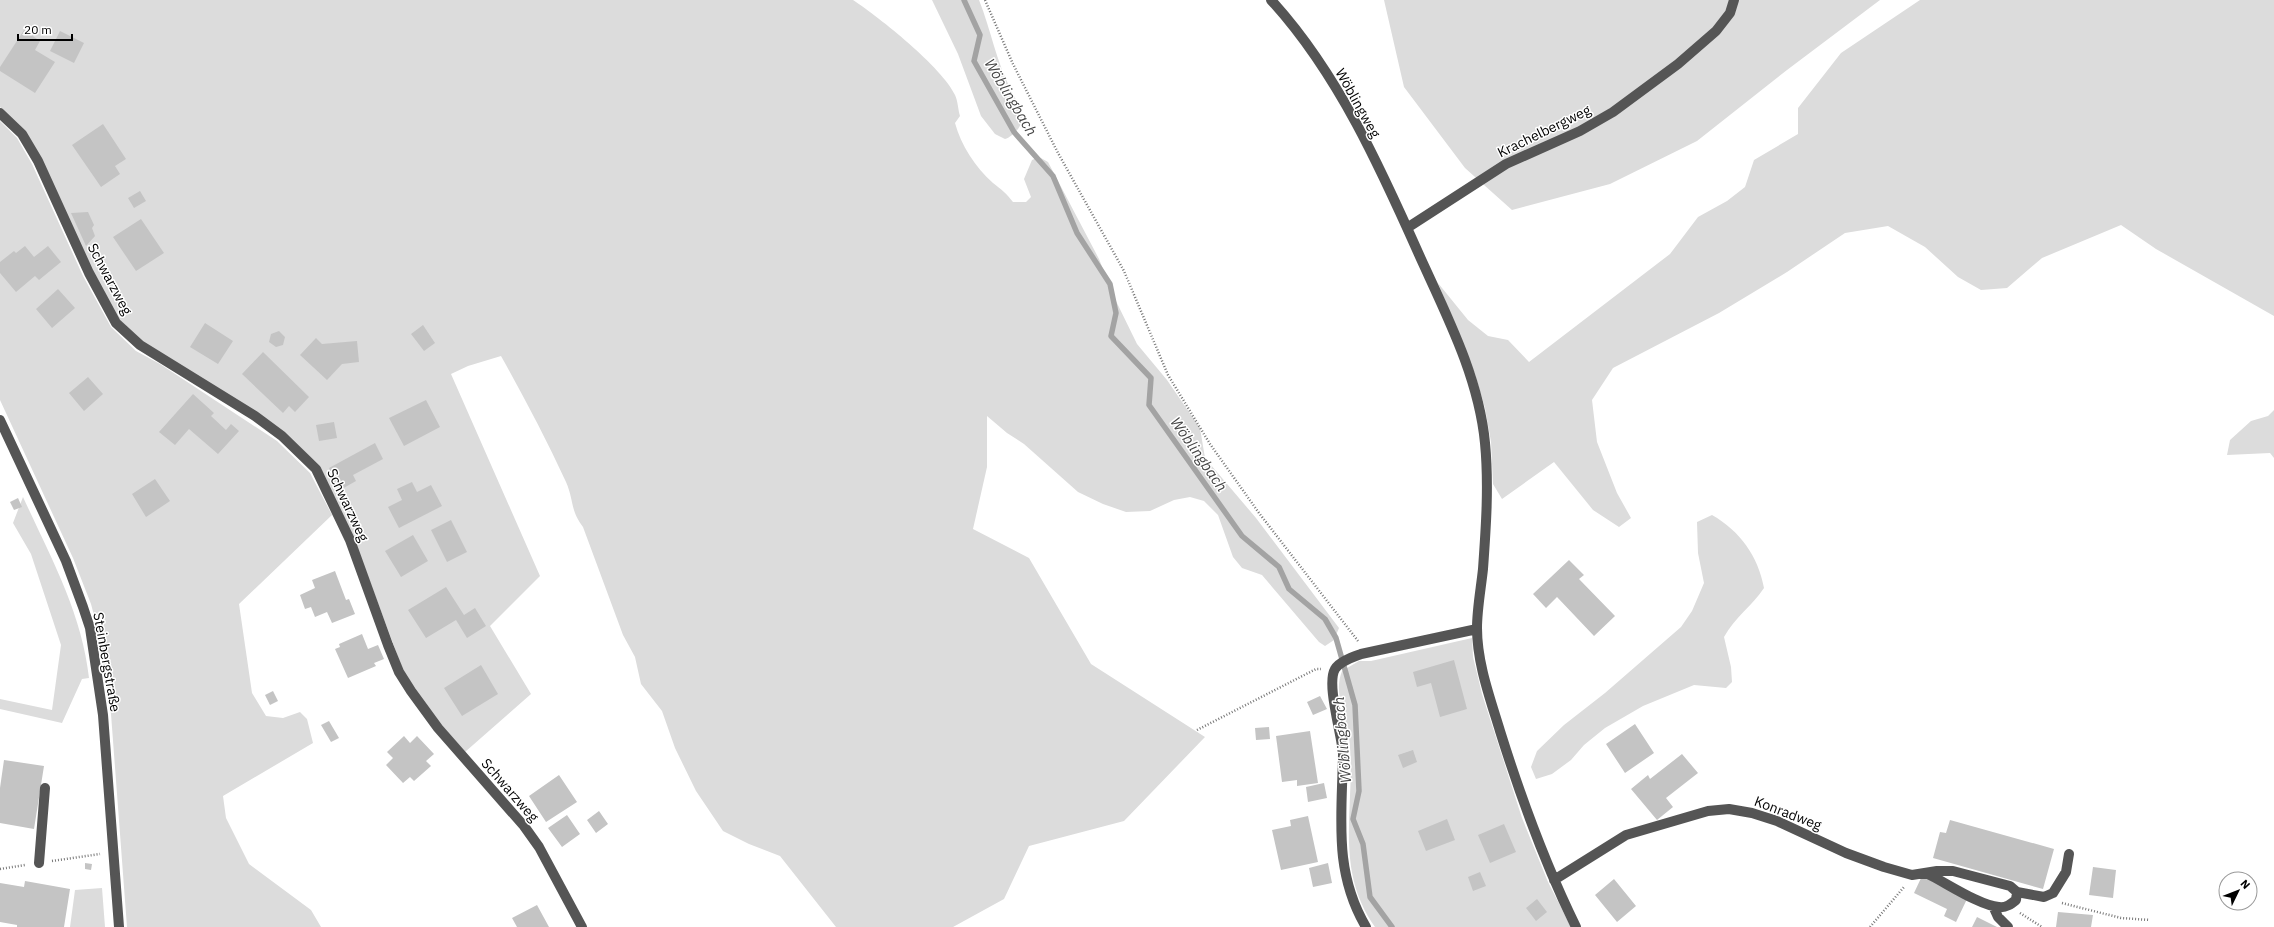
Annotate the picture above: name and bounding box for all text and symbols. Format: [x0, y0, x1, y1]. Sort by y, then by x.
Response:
scale bar [18, 16, 72, 42]
text: 20 m [24, 22, 52, 37]
water label: Wöblingbach [981, 55, 1041, 139]
street label: Wöblingweg [1332, 65, 1385, 141]
street label: Krachelbergweg [1494, 100, 1594, 161]
street label: Schwarzweg [84, 240, 137, 318]
water label: Wöblingbach [1166, 413, 1232, 495]
street label: Schwarzweg [323, 466, 373, 545]
street label: Steinbergstraße [89, 611, 125, 714]
water label: Wöblingbach [1329, 696, 1355, 784]
street label: Schwarzweg [477, 754, 543, 826]
street label: Konradweg [1752, 792, 1825, 834]
north arrow [2218, 871, 2258, 911]
text: N [2237, 876, 2253, 892]

